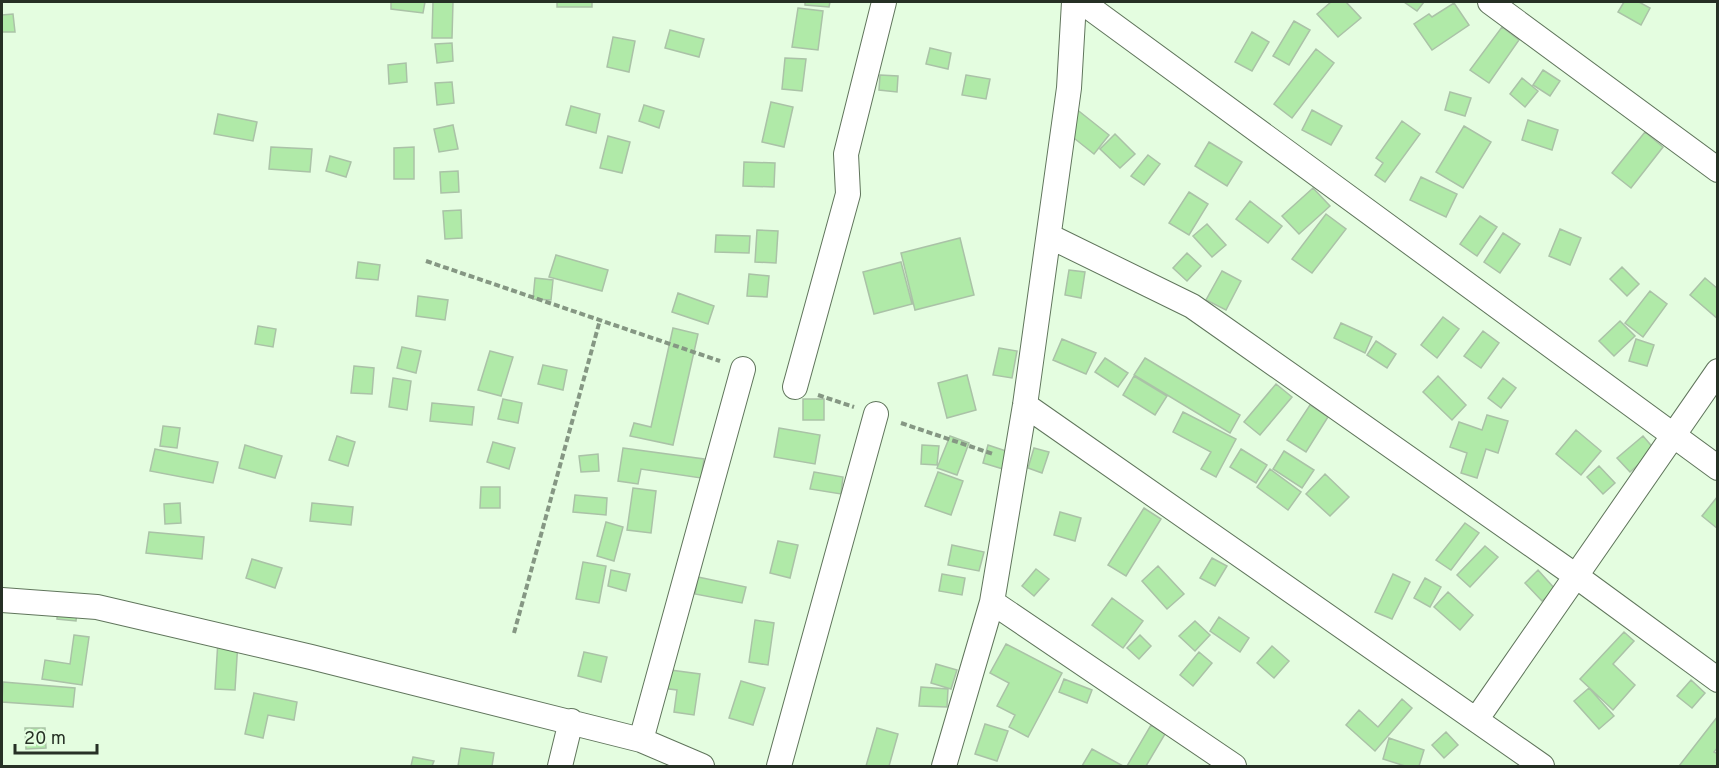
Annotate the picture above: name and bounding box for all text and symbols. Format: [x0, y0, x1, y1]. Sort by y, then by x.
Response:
scale bar [15, 717, 98, 755]
text: 20 m [24, 728, 66, 751]

